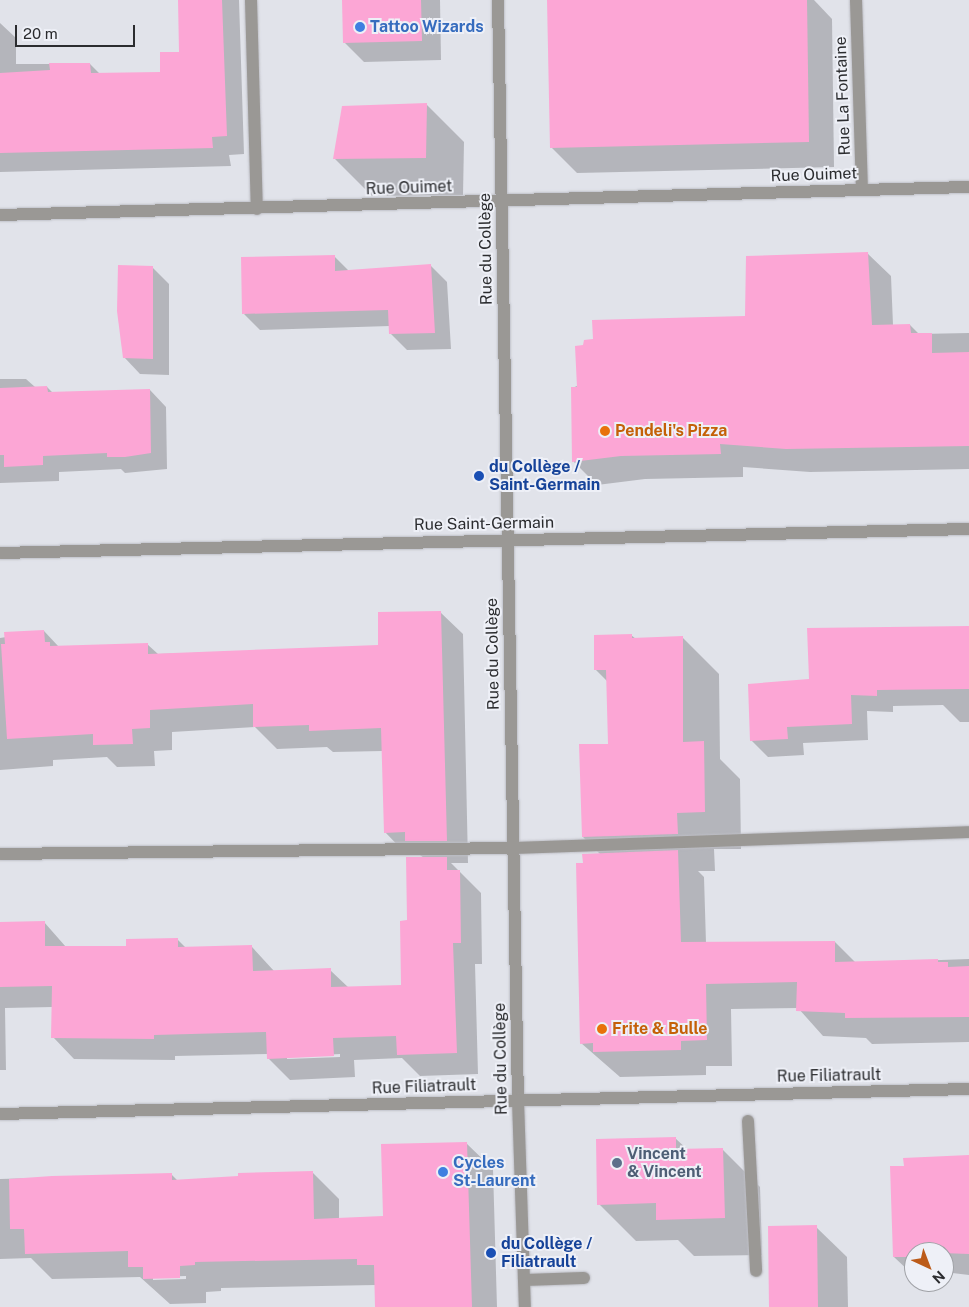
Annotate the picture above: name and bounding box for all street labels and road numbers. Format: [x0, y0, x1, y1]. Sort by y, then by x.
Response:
street label: Rue La Fontaine [831, 36, 855, 156]
street label: Rue Ouimet [770, 164, 858, 186]
street label: Rue Ouimet [365, 177, 453, 199]
street label: Rue du Collège [475, 193, 497, 305]
street label: Rue Saint-Germain [414, 513, 554, 535]
street label: Rue du Collège [482, 598, 504, 710]
street label: Rue du Collège [490, 1003, 512, 1115]
street label: Rue Filiatrault [777, 1065, 881, 1087]
street label: Rue Filiatrault [371, 1076, 477, 1098]

